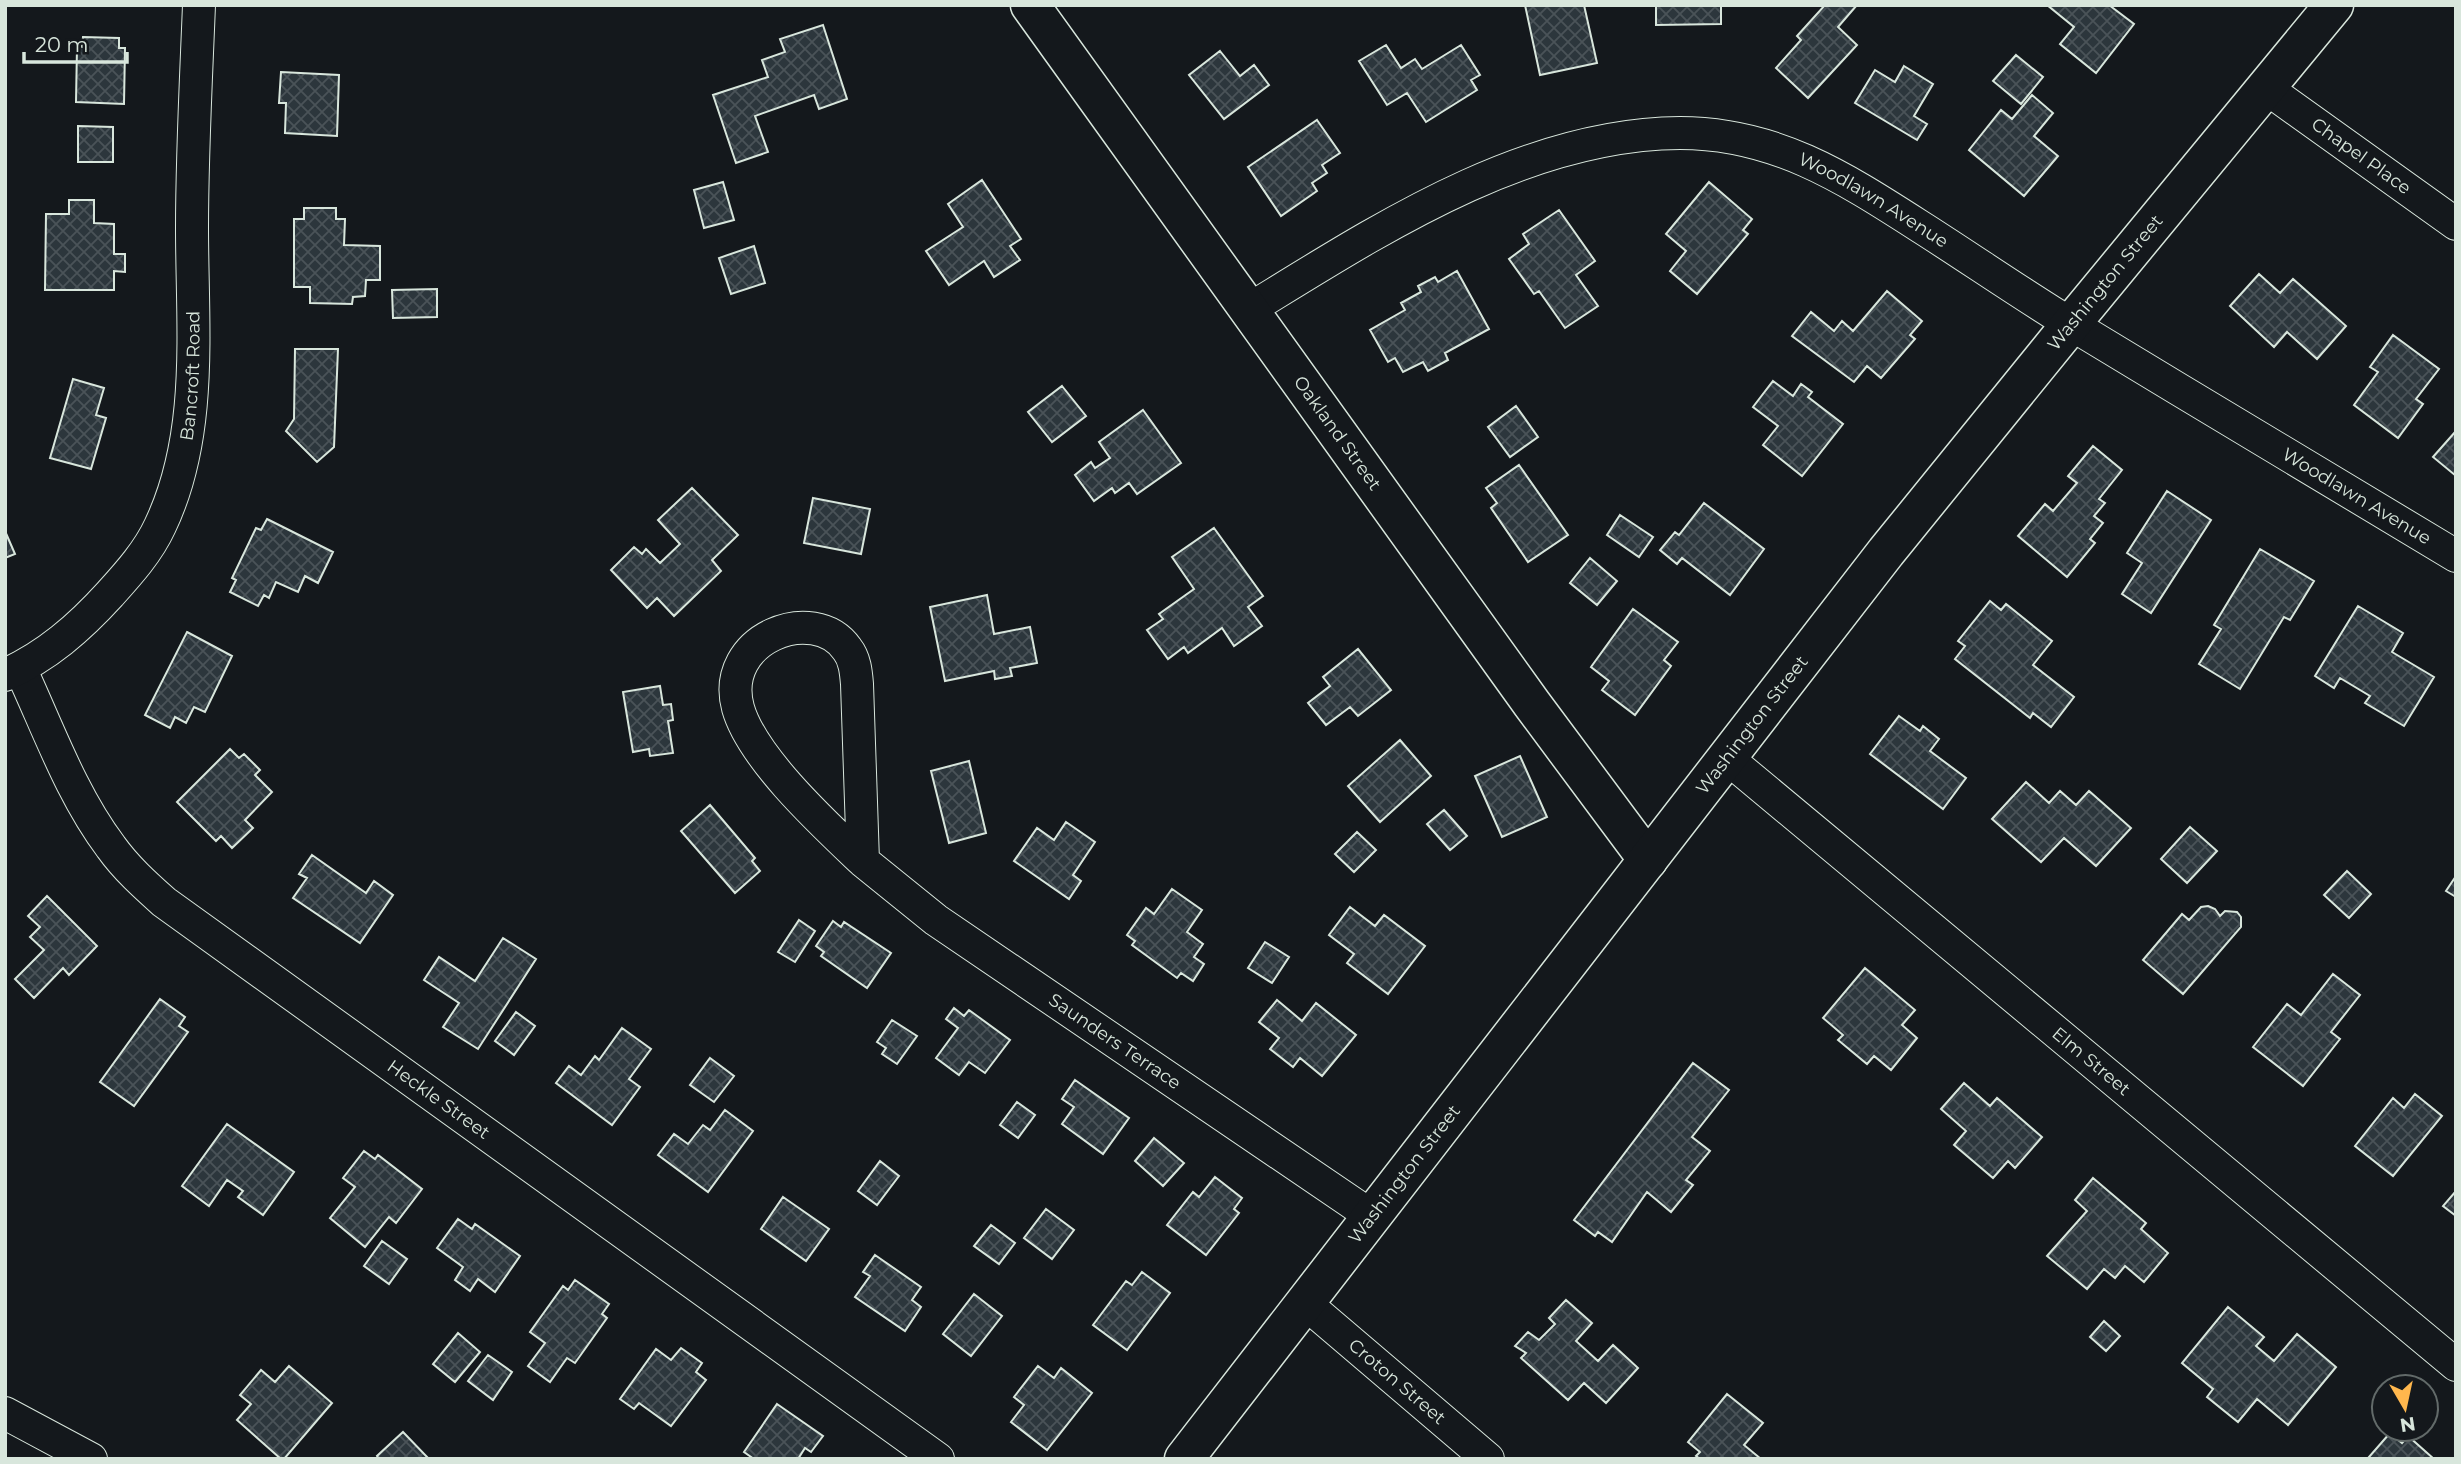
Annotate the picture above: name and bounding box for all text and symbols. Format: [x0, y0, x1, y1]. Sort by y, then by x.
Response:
scale bar [24, 21, 128, 65]
text: 20 m [35, 32, 89, 57]
street label: Chapel Place [2307, 113, 2415, 199]
street label: Woodlawn Avenue [1795, 148, 1952, 253]
street label: Washington Street [2043, 210, 2167, 355]
street label: Bancroft Road [175, 311, 205, 442]
street label: Oakland Street [1289, 372, 1386, 495]
street label: Woodlawn Avenue [2278, 443, 2435, 549]
street label: Washington Street [1691, 651, 1813, 799]
street label: Saunders Terrace [1044, 989, 1185, 1094]
street label: Elm Street [2048, 1022, 2135, 1100]
street label: Heckle Street [383, 1055, 494, 1144]
street label: Washington Street [1344, 1101, 1465, 1248]
street label: Croton Street [1344, 1334, 1450, 1429]
north arrow [2370, 1373, 2440, 1443]
text: N [2398, 1412, 2417, 1437]

